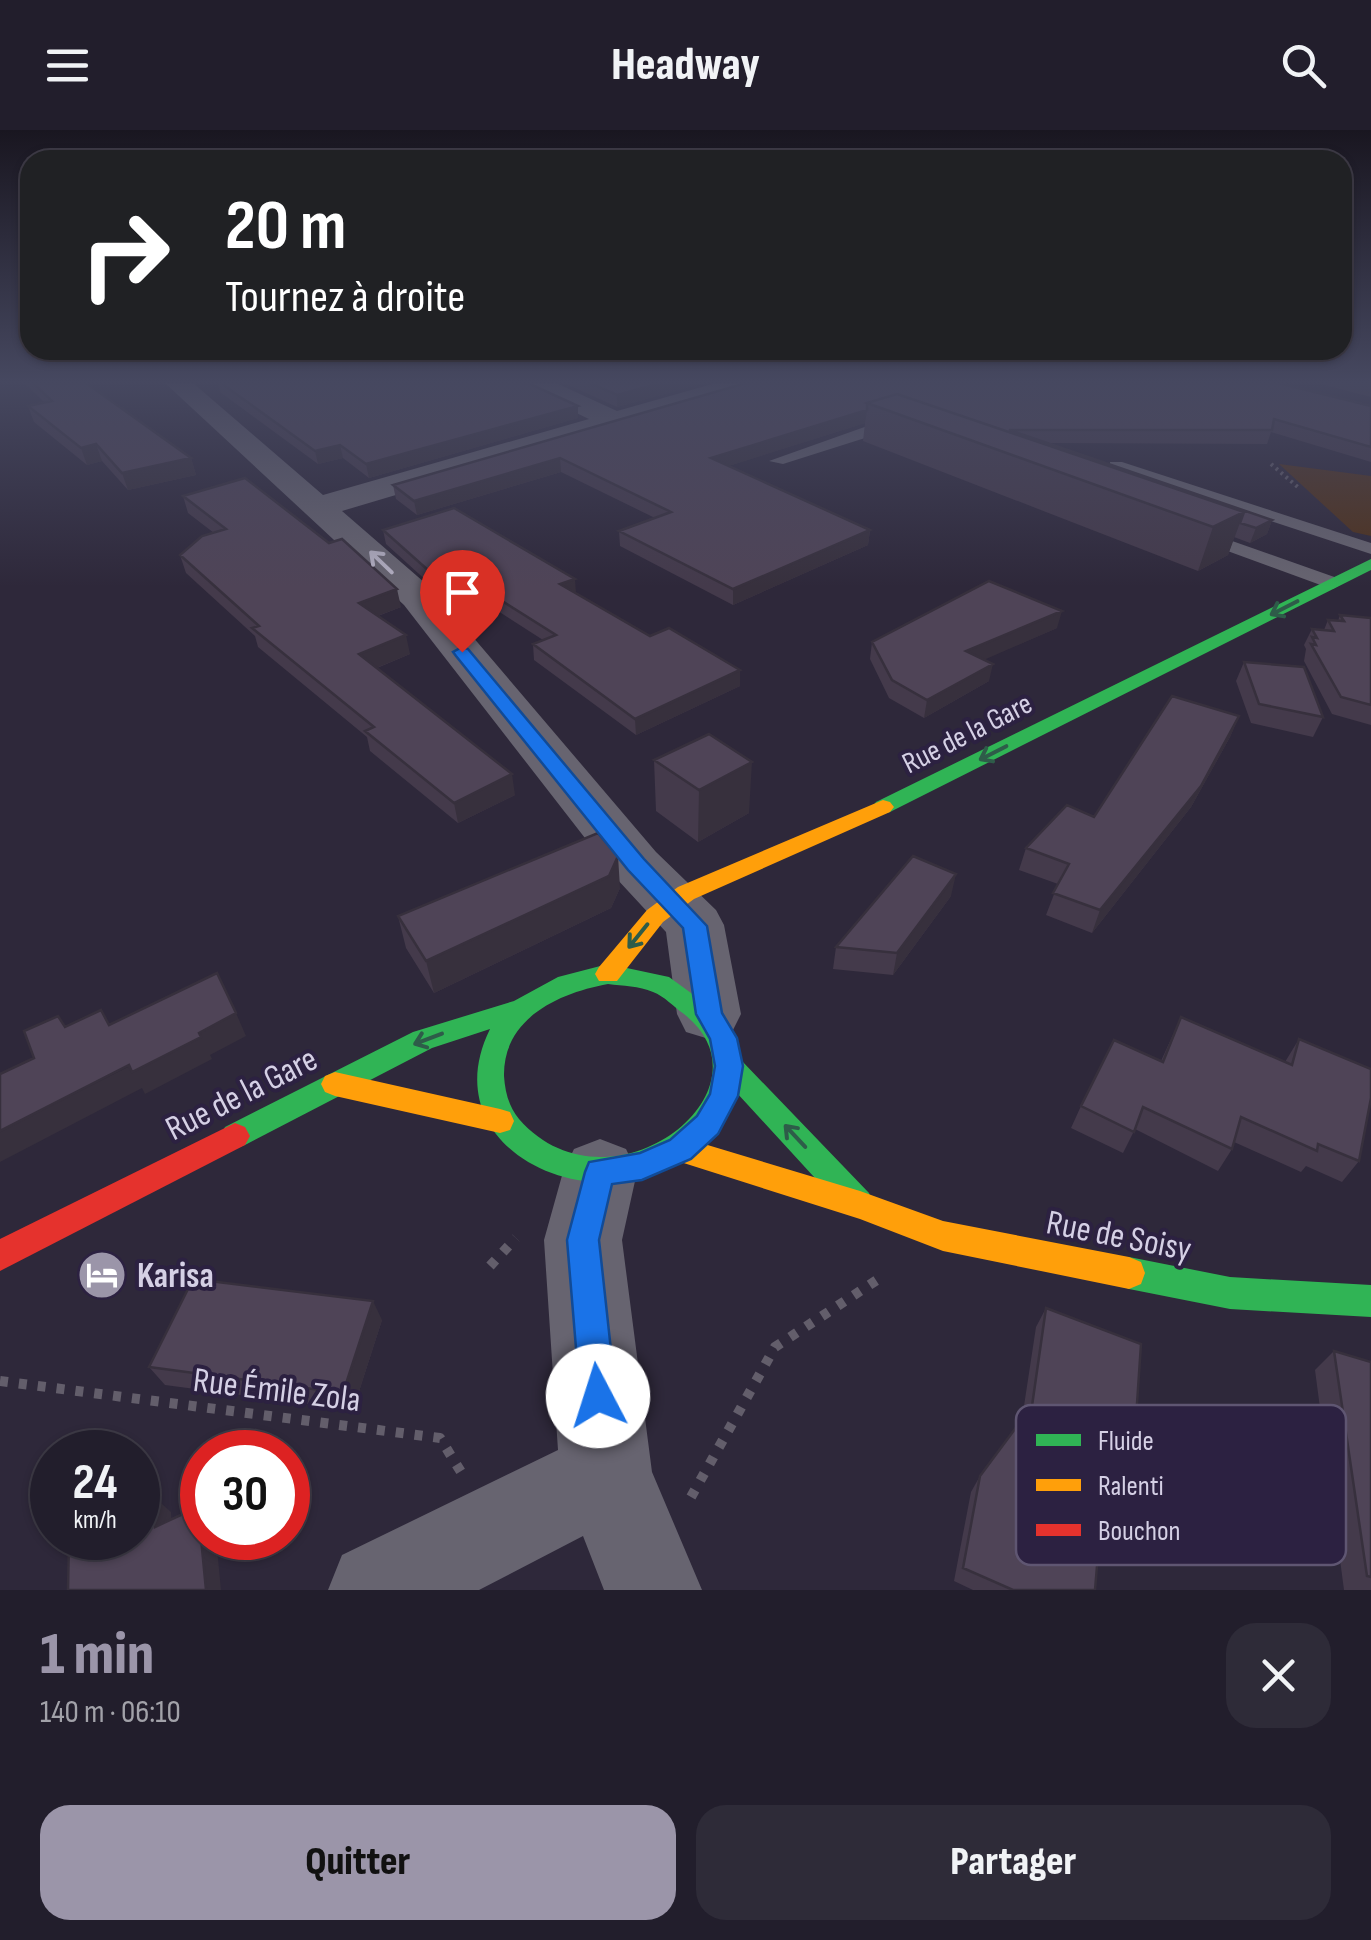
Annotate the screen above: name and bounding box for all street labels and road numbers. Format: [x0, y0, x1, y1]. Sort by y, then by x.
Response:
street label: Rue de la Gare [896, 686, 1038, 782]
street label: Rue de la Gare [159, 1038, 325, 1151]
street label: Rue de Soisy [1043, 1201, 1195, 1272]
street label: Rue Émile Zola [191, 1359, 363, 1422]

